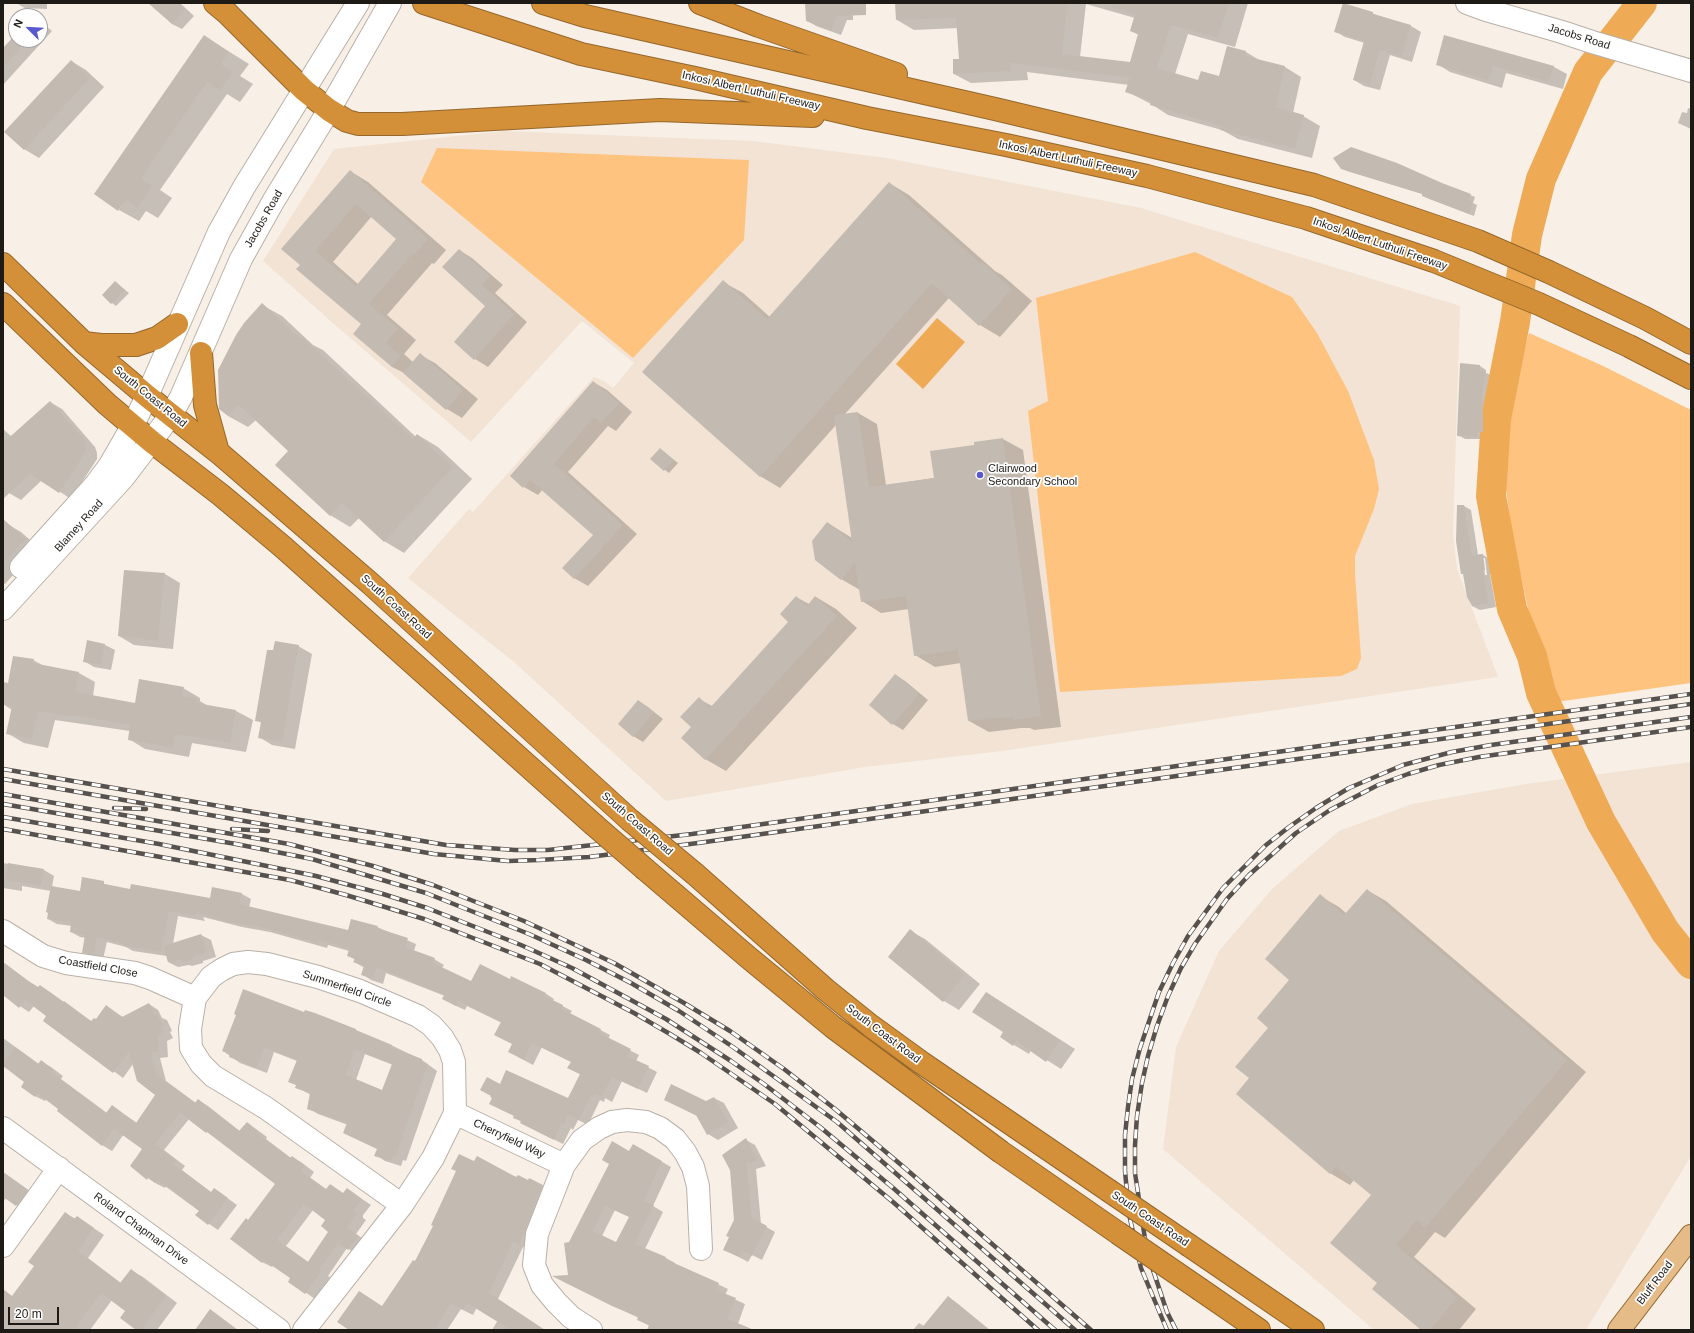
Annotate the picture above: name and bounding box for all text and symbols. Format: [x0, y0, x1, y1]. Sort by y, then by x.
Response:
north arrow [8, 8, 48, 48]
text: N [11, 17, 25, 30]
street label: Jacobs Road [1546, 21, 1612, 53]
street label: Inkosi Albert Luthuli Freeway [681, 69, 821, 113]
street label: Inkosi Albert Luthuli Freeway [998, 138, 1138, 180]
street label: Jacobs Road [242, 188, 286, 250]
street label: Inkosi Albert Luthuli Freeway [1311, 215, 1449, 273]
street label: South Coast Road [111, 364, 189, 430]
place label: Clairwood Secondary School [988, 462, 1077, 488]
marker: Clairwood Secondary School [975, 470, 985, 480]
street label: Blamey Road [52, 497, 106, 555]
street label: South Coast Road [358, 572, 434, 642]
street label: South Coast Road [599, 790, 675, 858]
street label: Coastfield Close [57, 954, 139, 980]
street label: Summerfield Circle [301, 968, 393, 1010]
street label: South Coast Road [843, 1002, 923, 1066]
street label: Cherryfield Way [471, 1117, 547, 1161]
street label: South Coast Road [1109, 1188, 1191, 1250]
street label: Roland Chapman Drive [91, 1190, 191, 1268]
street label: Bluff Road [1634, 1259, 1676, 1307]
scale bar [10, 1299, 61, 1325]
text: 20 m [15, 1307, 42, 1321]

